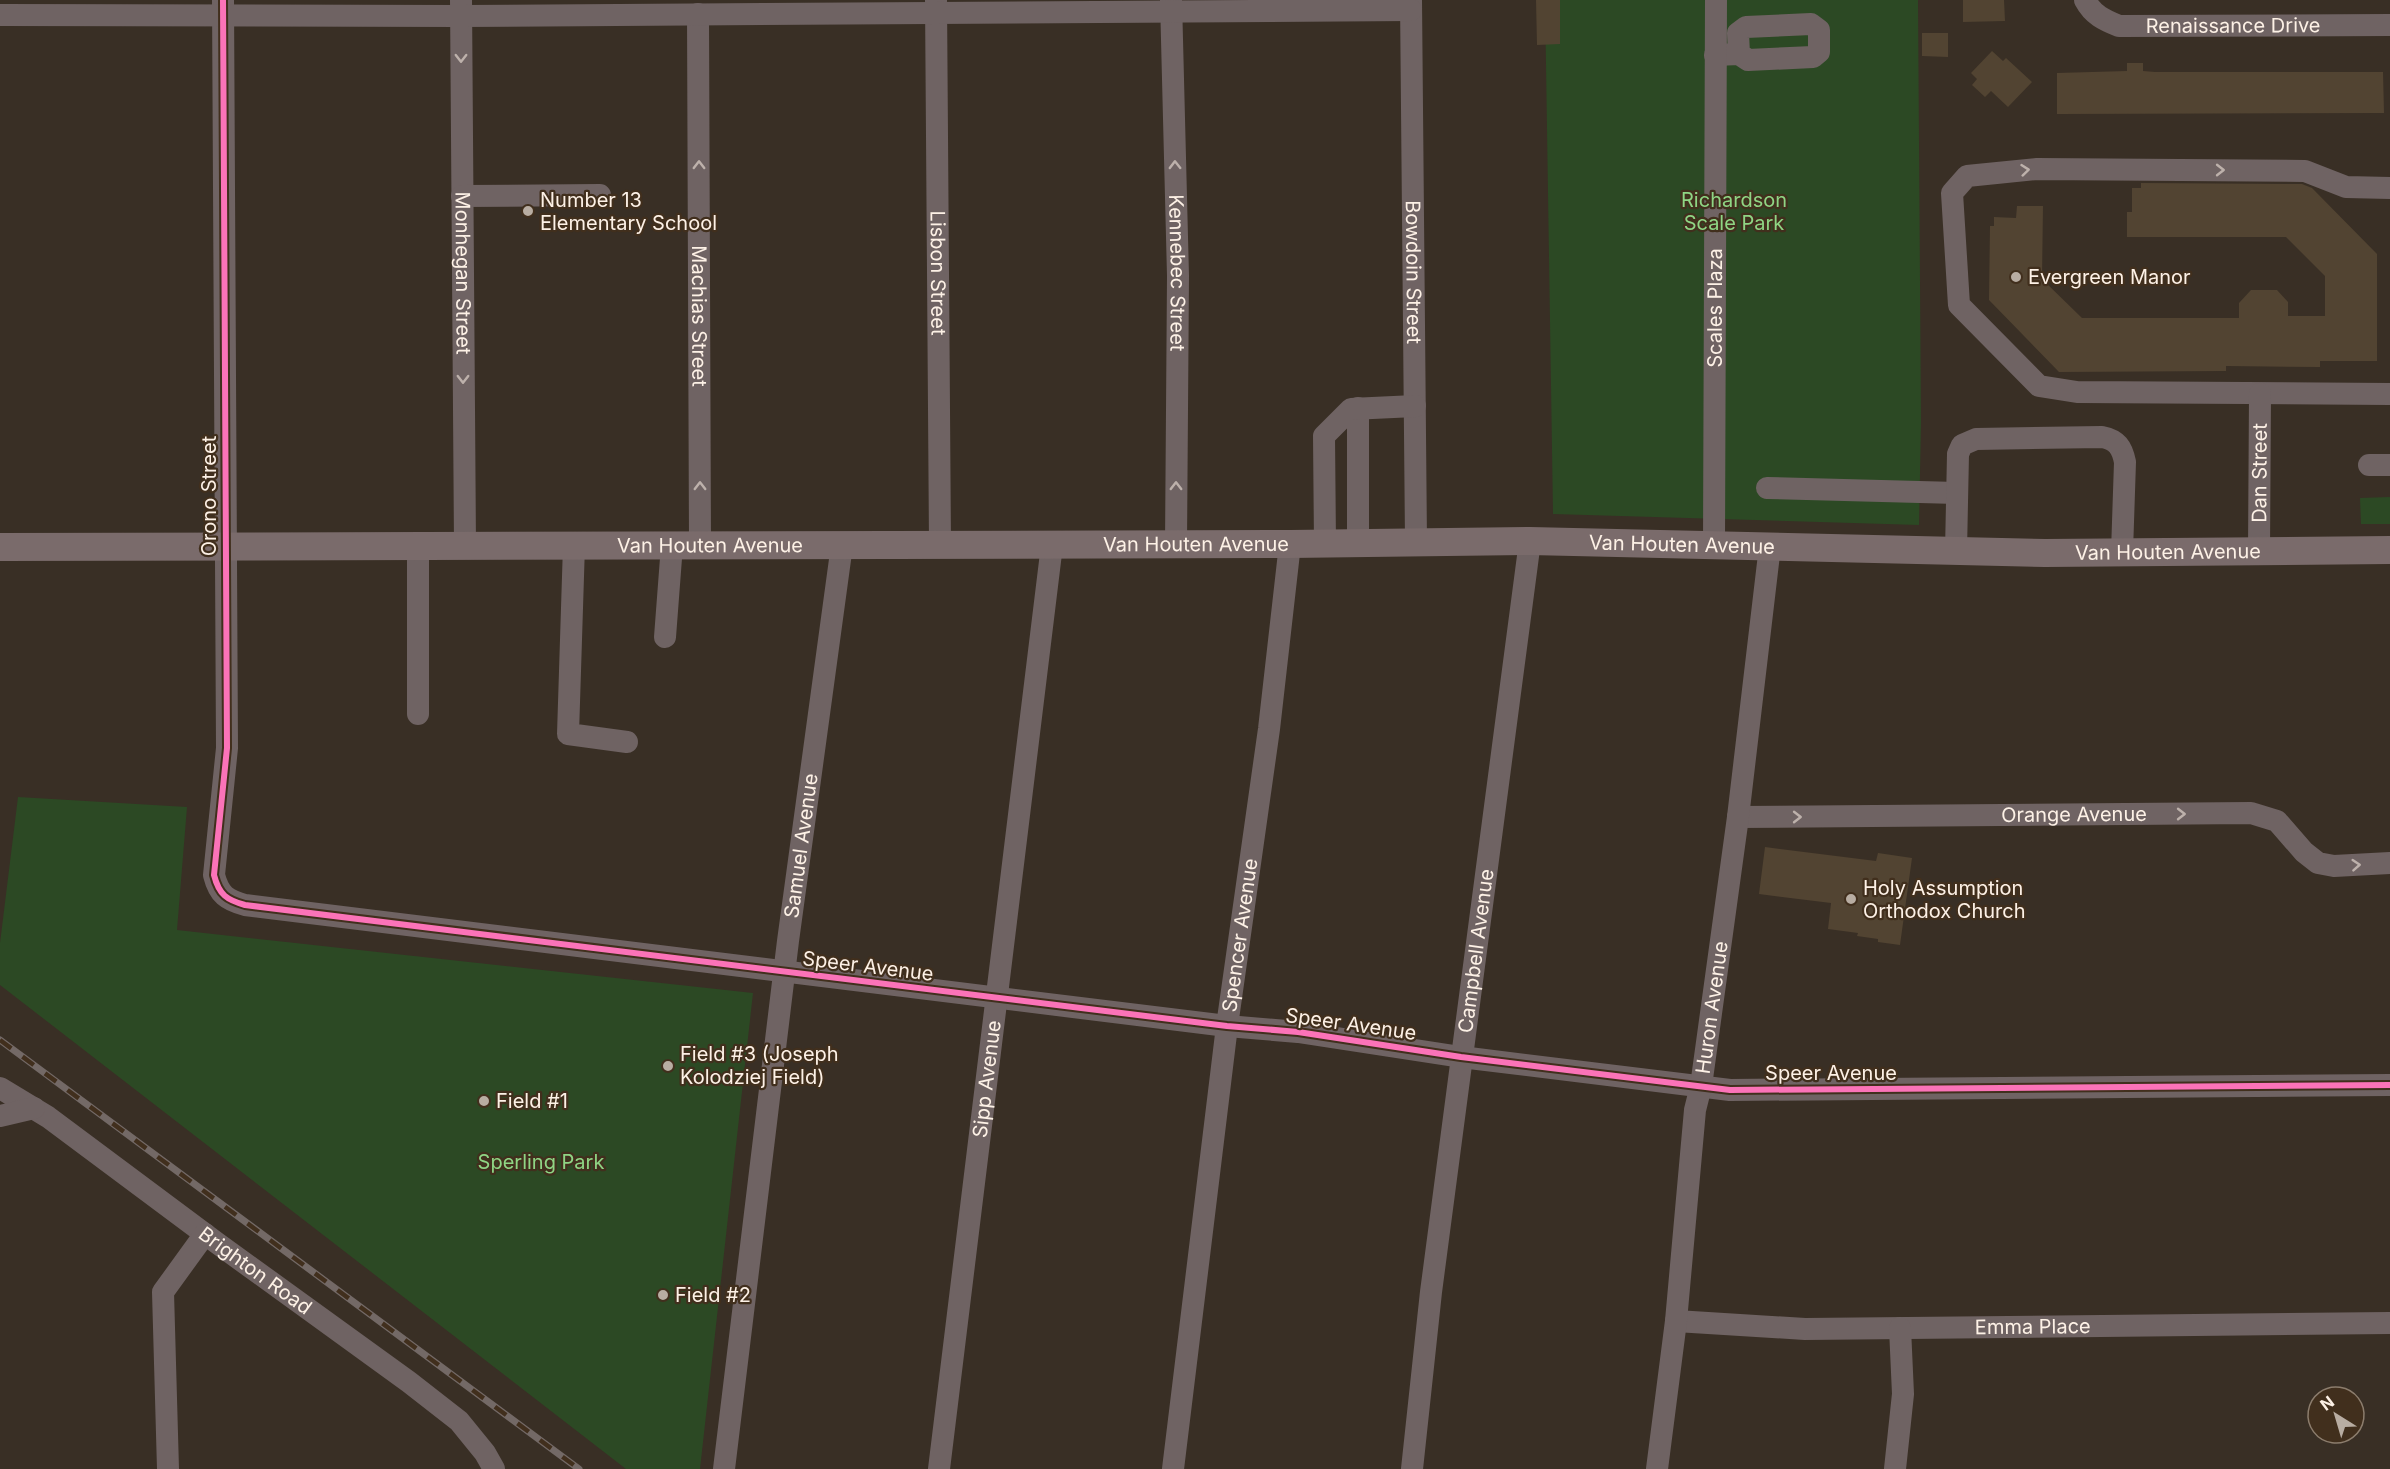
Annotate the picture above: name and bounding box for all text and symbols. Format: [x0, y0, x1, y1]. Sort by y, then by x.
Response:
street label: Renaissance Drive [2146, 13, 2321, 38]
one-way arrow [455, 54, 467, 63]
one-way arrow [1169, 160, 1181, 169]
one-way arrow [693, 161, 705, 170]
one-way arrow [2021, 164, 2030, 177]
one-way arrow [2216, 164, 2225, 176]
place label: Number 13 Elementary School [540, 188, 717, 235]
park label: Richardson Scale Park [1681, 188, 1787, 235]
street label: Monhegan Street [450, 191, 476, 355]
street label: Kennebec Street [1164, 194, 1190, 352]
street label: Bowdoin Street [1401, 200, 1426, 344]
marker: Number 13 Elementary School [521, 204, 535, 218]
street label: Lisbon Street [926, 210, 950, 336]
street label: Machias Street [687, 245, 711, 387]
street label: Scales Plaza [1703, 248, 1727, 368]
place label: Evergreen Manor [2028, 265, 2191, 289]
marker: Evergreen Manor [2009, 270, 2023, 284]
one-way arrow [457, 375, 469, 384]
street label: Dan Street [2247, 423, 2272, 523]
street label: Orono Street [197, 435, 221, 556]
one-way arrow [1170, 481, 1183, 490]
one-way arrow [693, 482, 706, 491]
street label: Van Houten Avenue [1589, 530, 1775, 559]
street label: Van Houten Avenue [1103, 532, 1289, 556]
street label: Van Houten Avenue [617, 533, 803, 558]
street label: Van Houten Avenue [2075, 539, 2261, 565]
street label: Samuel Avenue [779, 772, 823, 920]
street label: Orange Avenue [2001, 802, 2147, 827]
one-way arrow [2176, 807, 2185, 820]
one-way arrow [1792, 811, 1801, 823]
street label: Spencer Avenue [1217, 857, 1263, 1014]
one-way arrow [2352, 859, 2361, 872]
street label: Campbell Avenue [1453, 868, 1499, 1034]
place label: Holy Assumption Orthodox Church [1863, 876, 2026, 923]
marker: Holy Assumption Orthodox Church [1844, 892, 1858, 906]
street label: Huron Avenue [1691, 940, 1733, 1075]
street label: Speer Avenue [801, 946, 935, 986]
street label: Speer Avenue [1284, 1003, 1418, 1045]
street label: Sipp Avenue [968, 1019, 1006, 1139]
place label: Field #3 (Joseph Kolodziej Field) [680, 1042, 839, 1089]
marker: Field #3 (Joseph Kolodziej Field) [661, 1059, 675, 1073]
street label: Speer Avenue [1765, 1061, 1897, 1085]
place label: Field #1 [496, 1089, 568, 1113]
marker: Field #1 [477, 1094, 491, 1108]
park label: Sperling Park [478, 1150, 604, 1174]
street label: Brighton Road [194, 1222, 316, 1320]
place label: Field #2 [675, 1283, 751, 1307]
marker: Field #2 [656, 1288, 670, 1302]
street label: Emma Place [1975, 1314, 2091, 1339]
north arrow [2306, 1385, 2366, 1445]
text: N [2316, 1391, 2338, 1415]

